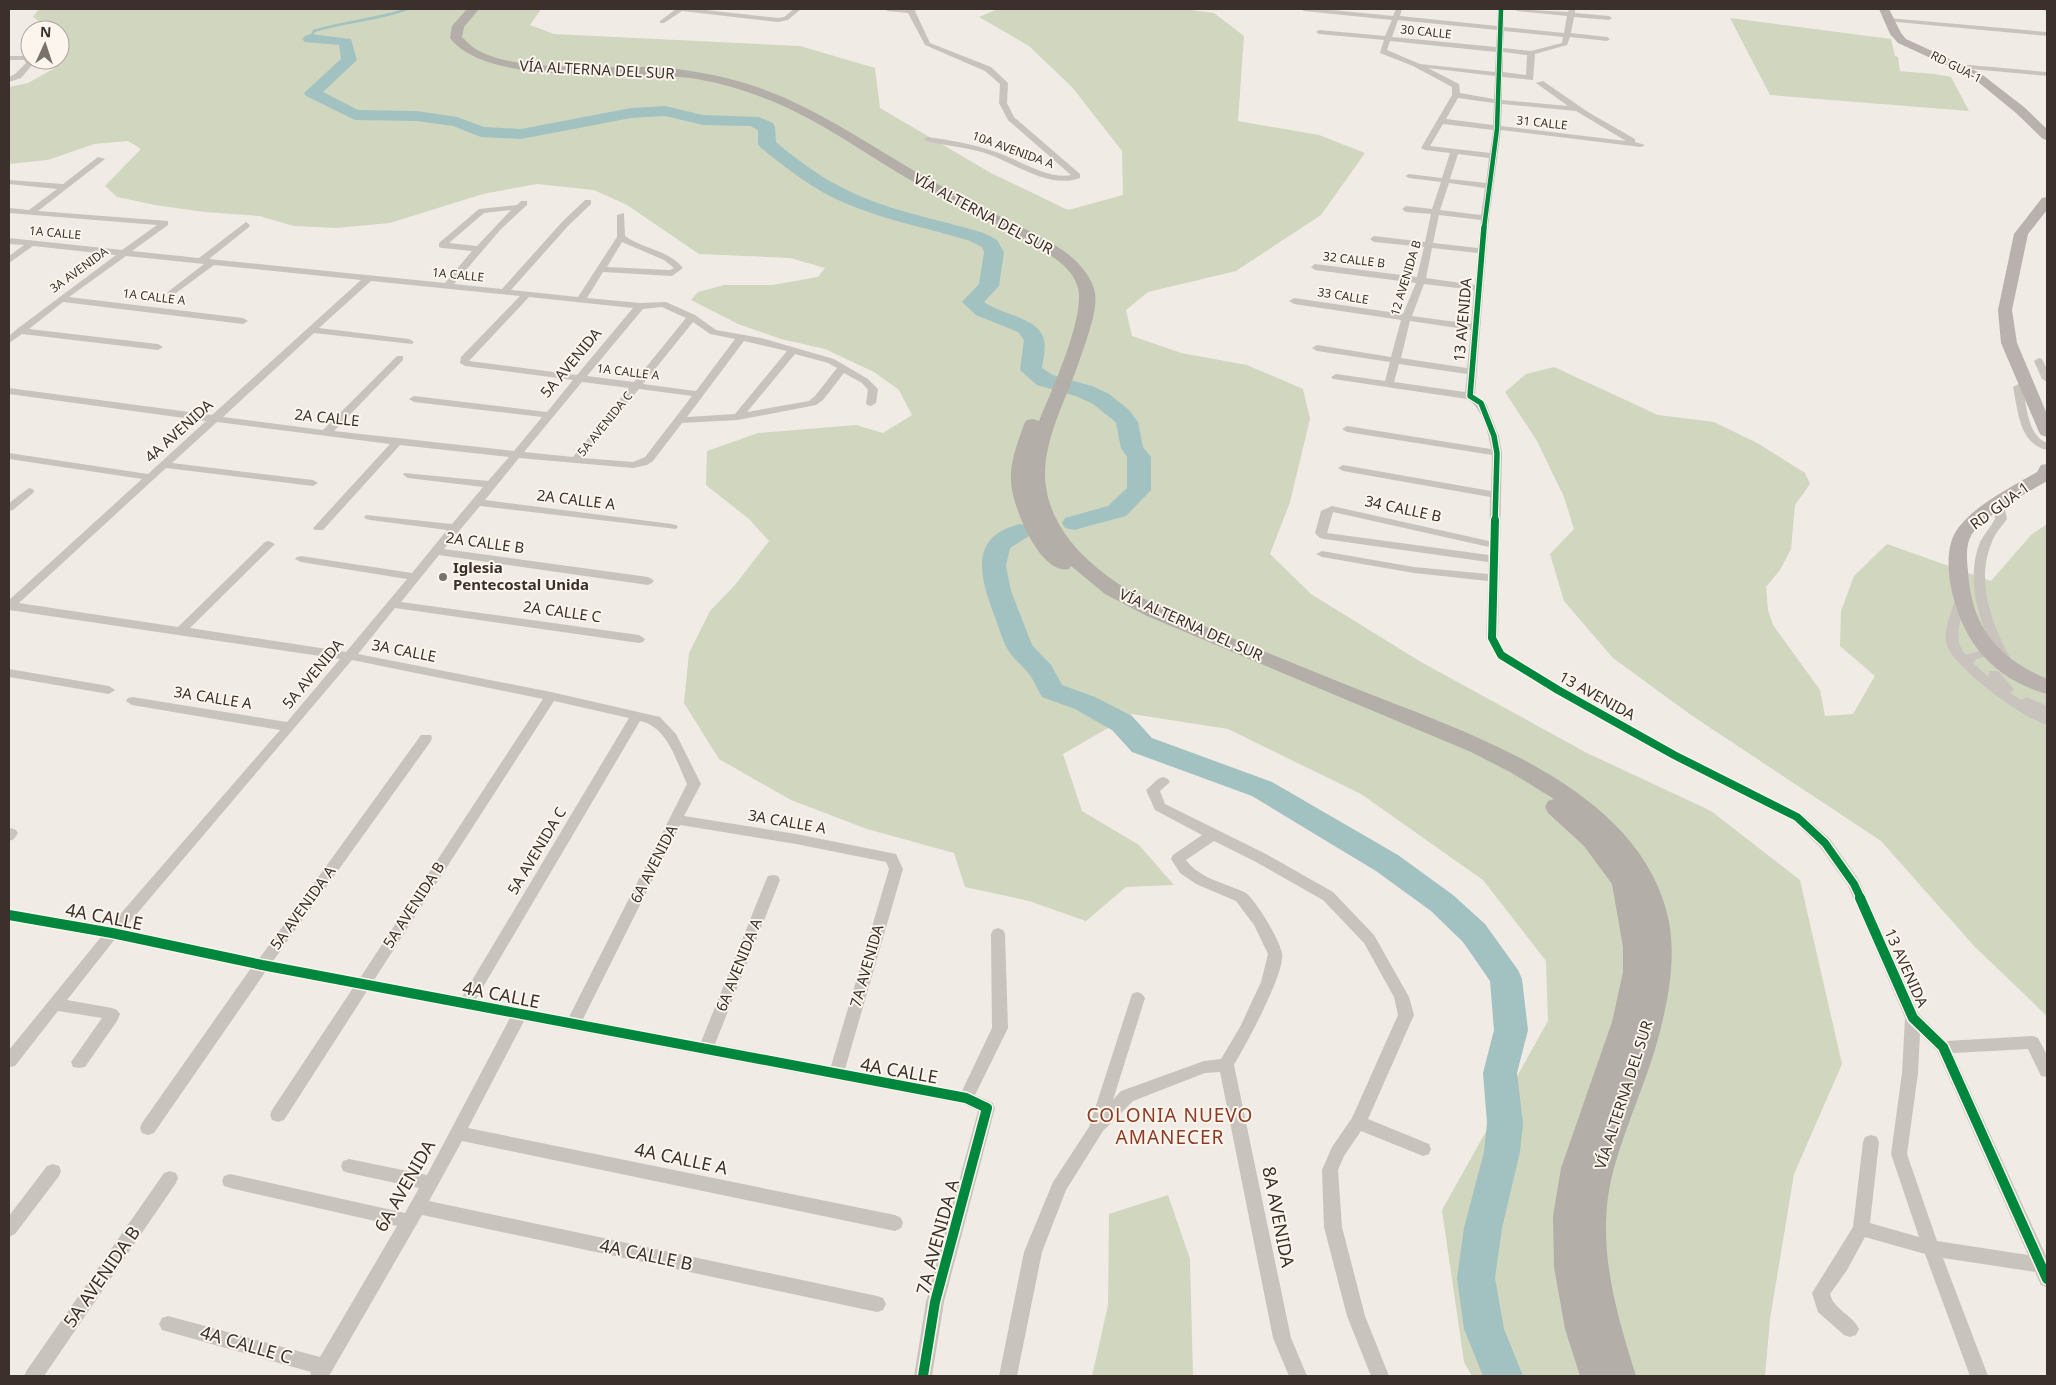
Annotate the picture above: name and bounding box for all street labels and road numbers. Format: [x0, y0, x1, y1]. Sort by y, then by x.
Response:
street label: 30 CALLE [1400, 20, 1452, 43]
street label: RD GUA-1 [1928, 46, 1985, 87]
street label: VÍA ALTERNA DEL SUR [519, 55, 676, 83]
street label: 31 CALLE [1516, 111, 1568, 134]
street label: 10A AVENIDA A [970, 127, 1057, 172]
street label: VÍA ALTERNA DEL SUR [910, 168, 1057, 259]
street label: 1A CALLE [28, 222, 82, 243]
street label: 12 AVENIDA B [1386, 238, 1425, 318]
street label: 3A AVENIDA [46, 243, 112, 296]
street label: 32 CALLE B [1322, 247, 1386, 272]
street label: 1A CALLE [431, 263, 485, 286]
street label: 13 AVENIDA [1448, 277, 1476, 363]
street label: 33 CALLE [1316, 283, 1370, 308]
street label: 1A CALLE A [122, 284, 187, 309]
street label: 5A AVENIDA [535, 323, 606, 401]
street label: 1A CALLE A [596, 359, 661, 384]
street label: 5A AVENIDA C [573, 387, 636, 460]
street label: 4A AVENIDA [140, 394, 217, 466]
street label: 2A CALLE [294, 404, 361, 430]
street label: RD GUA-1 [1966, 477, 2033, 534]
street label: 2A CALLE A [536, 484, 617, 514]
street label: 34 CALLE B [1363, 490, 1443, 526]
street label: 2A CALLE B [445, 527, 526, 557]
street label: VÍA ALTERNA DEL SUR [1116, 583, 1267, 665]
street label: 2A CALLE C [522, 596, 603, 626]
street label: 5A AVENIDA [277, 634, 348, 712]
street label: 3A CALLE [370, 634, 438, 666]
street label: 13 AVENIDA [1556, 666, 1639, 724]
street label: 3A CALLE A [173, 681, 254, 713]
street label: 5A AVENIDA C [502, 803, 570, 898]
street label: 3A CALLE A [747, 804, 828, 838]
street label: 6A AVENIDA [625, 821, 682, 906]
street label: 5A AVENIDA B [378, 858, 448, 951]
street label: 5A AVENIDA A [265, 861, 339, 953]
street label: 4A CALLE [64, 897, 145, 935]
street label: 6A AVENIDA A [710, 915, 766, 1014]
street label: 7A AVENIDA [845, 922, 887, 1009]
street label: 13 AVENIDA [1881, 925, 1933, 1010]
street label: 4A CALLE [461, 975, 542, 1013]
street label: VÍA ALTERNA DEL SUR [1590, 1017, 1657, 1172]
street label: 4A CALLE [859, 1051, 940, 1089]
street label: 6A AVENIDA [368, 1135, 440, 1236]
street label: 4A CALLE A [633, 1136, 730, 1180]
street label: 8A AVENIDA [1257, 1164, 1301, 1270]
street label: 7A AVENIDA A [910, 1176, 964, 1297]
street label: 5A AVENIDA B [57, 1221, 145, 1332]
street label: 4A CALLE B [597, 1232, 695, 1276]
street label: 4A CALLE C [198, 1320, 295, 1369]

